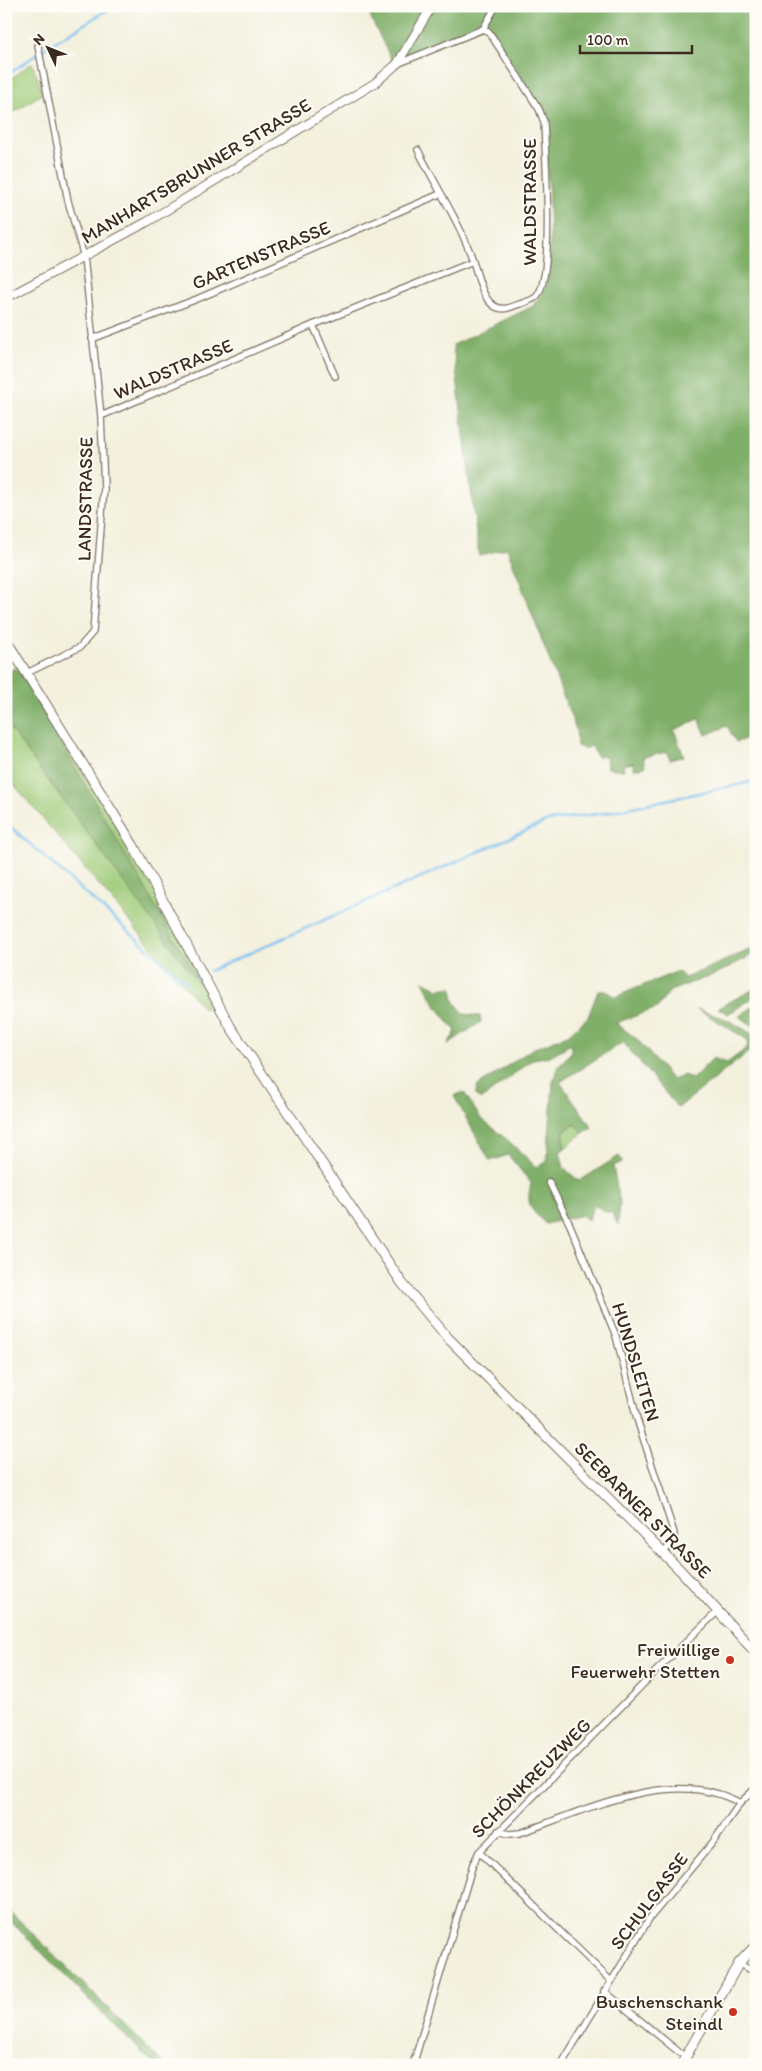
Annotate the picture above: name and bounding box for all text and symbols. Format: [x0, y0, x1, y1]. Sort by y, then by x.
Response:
north arrow [22, 22, 72, 72]
scale bar [580, 22, 692, 54]
text: N [29, 30, 48, 49]
text: 100 m [587, 31, 629, 49]
street label: MANHARTSBRUNNER STRASSE [77, 93, 315, 249]
street label: WALDSTRASSE [518, 138, 541, 266]
street label: GARTENSTRASSE [188, 216, 334, 294]
street label: WALDSTRASSE [110, 334, 236, 404]
street label: LANDSTRASSE [72, 437, 98, 561]
street label: HUNDSLEITEN [607, 1300, 665, 1424]
street label: SEEBARNER STRASSE [570, 1437, 716, 1583]
place label: Freiwillige Feuerwehr Stetten [571, 1638, 720, 1683]
marker: Freiwillige Feuerwehr Stetten [724, 1654, 736, 1666]
street label: SCHÖNKREUZWEG [466, 1713, 596, 1843]
street label: SCHULGASSE [605, 1848, 693, 1954]
place label: Buschenschank Steindl [596, 1990, 724, 2035]
marker: Buschenschank Steindl [727, 2006, 739, 2018]

